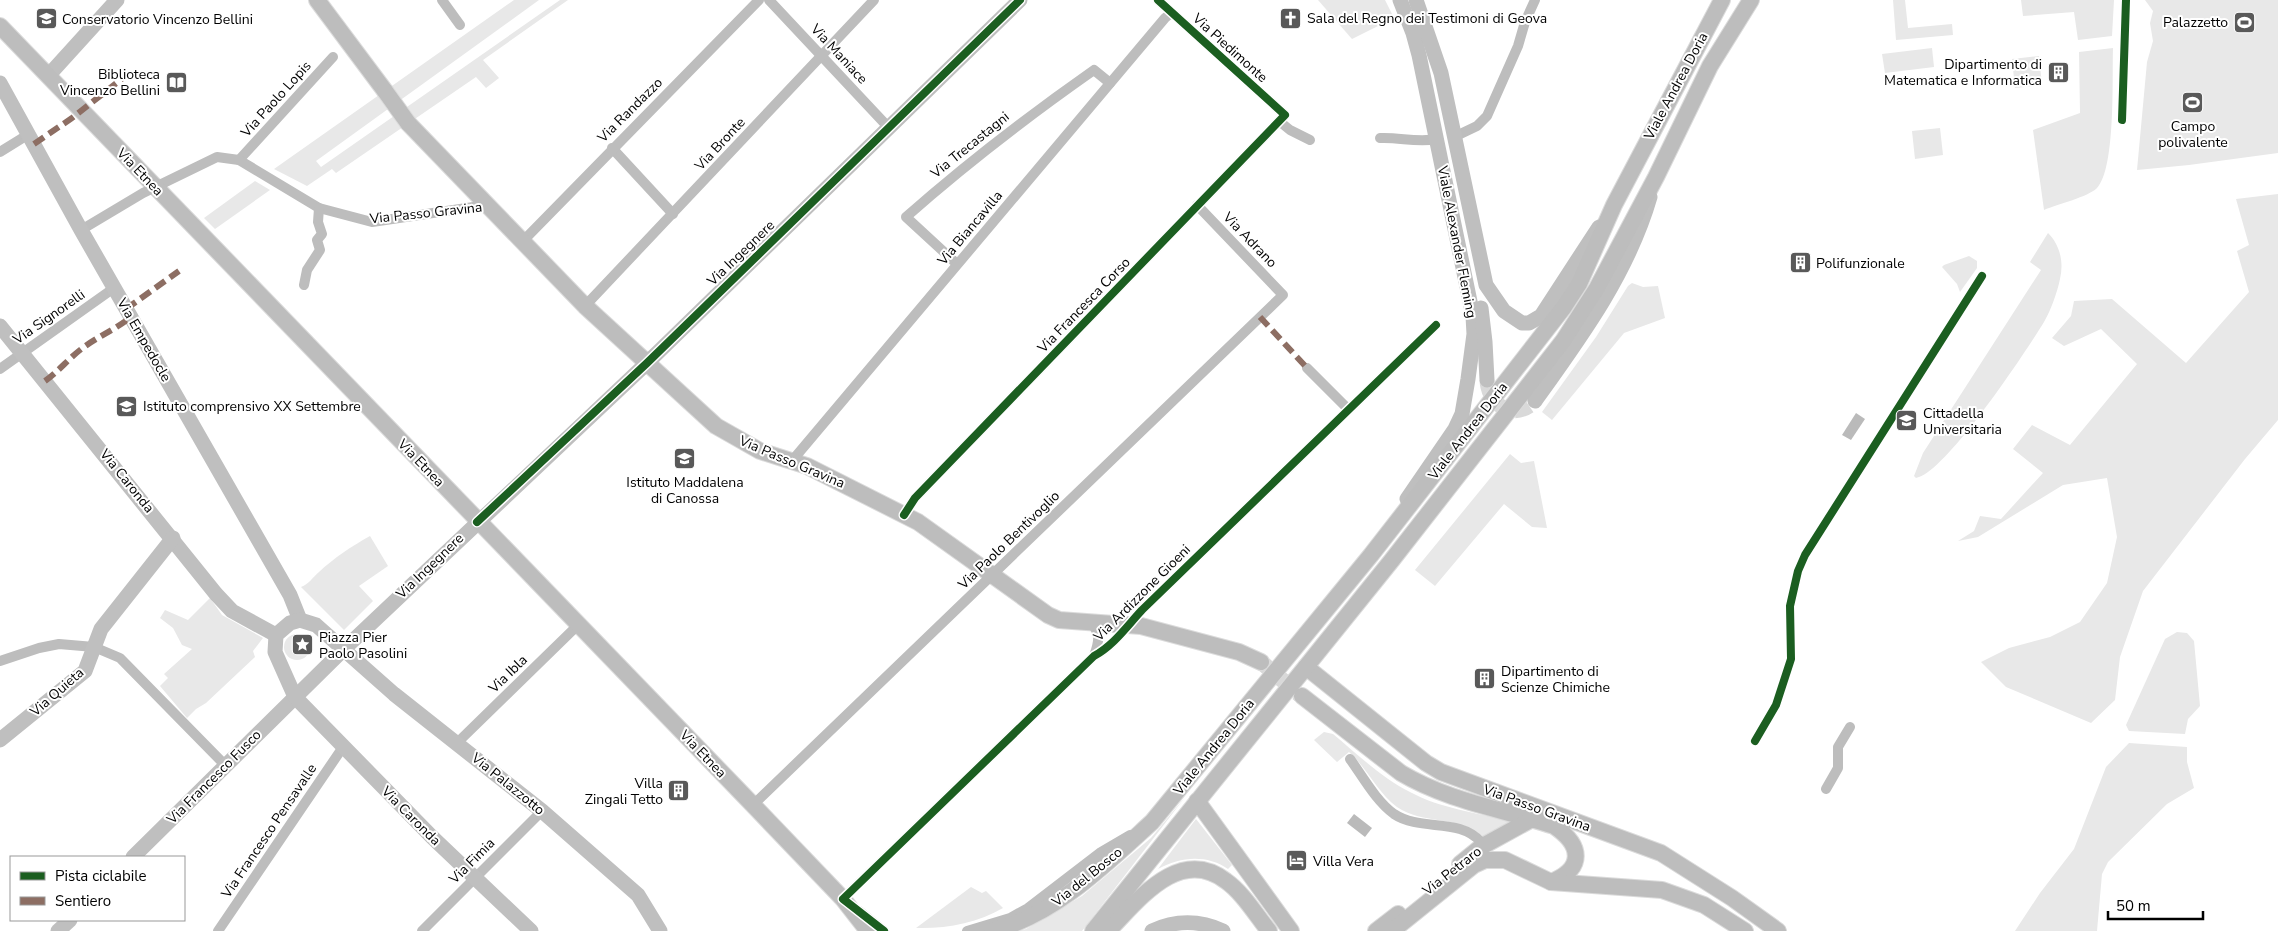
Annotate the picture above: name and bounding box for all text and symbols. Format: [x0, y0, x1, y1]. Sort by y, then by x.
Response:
church icon: Sala del Regno dei Testimoni di Geova [1279, 6, 1303, 30]
school or university icon: Conservatorio Vincenzo Bellini [34, 7, 58, 31]
street label: Via Piedimonte [1188, 9, 1272, 87]
place label: Sala del Regno dei Testimoni di Geova [1307, 9, 1547, 28]
place label: Conservatorio Vincenzo Bellini [62, 10, 253, 29]
sports icon: Palazzetto [2232, 10, 2256, 34]
place label: Palazzetto [2163, 13, 2228, 32]
street label: Via Maniace [806, 19, 872, 88]
street label: Viale Andrea Doria [1639, 29, 1712, 144]
place label: Dipartimento di Matematica e Informatica [1884, 55, 2042, 90]
street label: Via Paolo Lopis [236, 57, 316, 142]
building icon: Dipartimento di Matematica e Informatica [2046, 60, 2070, 84]
place label: Biblioteca Vincenzo Bellini [59, 65, 160, 100]
library icon: Biblioteca Vincenzo Bellini [164, 70, 188, 94]
street label: Via Randazzo [593, 73, 667, 147]
sports icon: Campo polivalente [2181, 91, 2205, 115]
street label: Via Trecastagni [926, 107, 1013, 183]
street label: Via Bronte [690, 113, 750, 175]
place label: Campo polivalente [2158, 117, 2228, 152]
street label: Via Etnea [112, 143, 168, 200]
street label: Viale Alexander Fleming [1433, 163, 1481, 320]
street label: Via Biancavilla [933, 187, 1007, 270]
street label: Via Passo Gravina [368, 198, 483, 228]
street label: Via Adrano [1218, 207, 1281, 272]
street label: Via Ingegnere [702, 216, 779, 291]
building icon: Polifunzionale [1788, 251, 1812, 275]
street label: Via Francesca Corso [1033, 253, 1135, 358]
place label: Polifunzionale [1816, 254, 1905, 273]
street label: Via Signorelli [8, 285, 89, 349]
street label: Via Empedocle [112, 294, 176, 385]
street label: Viale Andrea Doria [1423, 378, 1512, 485]
school or university icon: Istituto comprensivo XX Settembre [115, 394, 139, 418]
place label: Istituto comprensivo XX Settembre [143, 397, 361, 416]
place label: Cittadella Universitaria [1923, 404, 2002, 439]
school or university icon: Cittadella Universitaria [1895, 409, 1919, 433]
street label: Via Passo Gravina [735, 431, 848, 493]
street label: Via Etnea [393, 434, 449, 491]
street label: Via Caronda [95, 444, 159, 517]
school or university icon: Istituto Maddalena di Canossa [673, 447, 697, 471]
place label: Istituto Maddalena di Canossa [626, 473, 744, 508]
street label: Via Paolo Bentivoglio [953, 486, 1064, 594]
street label: Via Ingegnere [391, 529, 468, 604]
street label: Via Ardizzone Gioeni [1089, 540, 1195, 646]
place label: Piazza Pier Paolo Pasolini [319, 628, 407, 663]
place icon: Piazza Pier Paolo Pasolini [291, 633, 315, 657]
street label: Via Ibla [484, 651, 532, 698]
place label: Dipartimento di Scienze Chimiche [1501, 662, 1610, 697]
street label: Via Quieta [25, 663, 88, 721]
building icon: Dipartimento di Scienze Chimiche [1473, 667, 1497, 691]
street label: Viale Andrea Doria [1169, 695, 1259, 800]
street label: Via Etnea [675, 725, 731, 782]
street label: Via Francesco Fusco [162, 726, 265, 829]
street label: Via Palazzotto [467, 748, 549, 820]
street label: Via Francesco Pensavalle [216, 760, 321, 903]
place label: Villa Zingali Tetto [585, 774, 663, 809]
building icon: Villa Zingali Tetto [667, 779, 691, 803]
street label: Via Passo Gravina [1480, 779, 1593, 836]
street label: Via Caronda [376, 781, 445, 850]
street label: Via Fimia [444, 834, 499, 889]
street label: Via Petraro [1418, 842, 1486, 901]
street label: Via del Bosco [1047, 843, 1126, 912]
hotel icon: Villa Vera [1285, 849, 1309, 873]
place label: Villa Vera [1312, 852, 1374, 871]
legend [10, 856, 185, 921]
text: Pista ciclabile [55, 866, 147, 886]
scale bar [2108, 888, 2203, 920]
text: Sentiero [55, 891, 111, 911]
text: 50 m [2116, 896, 2151, 916]

